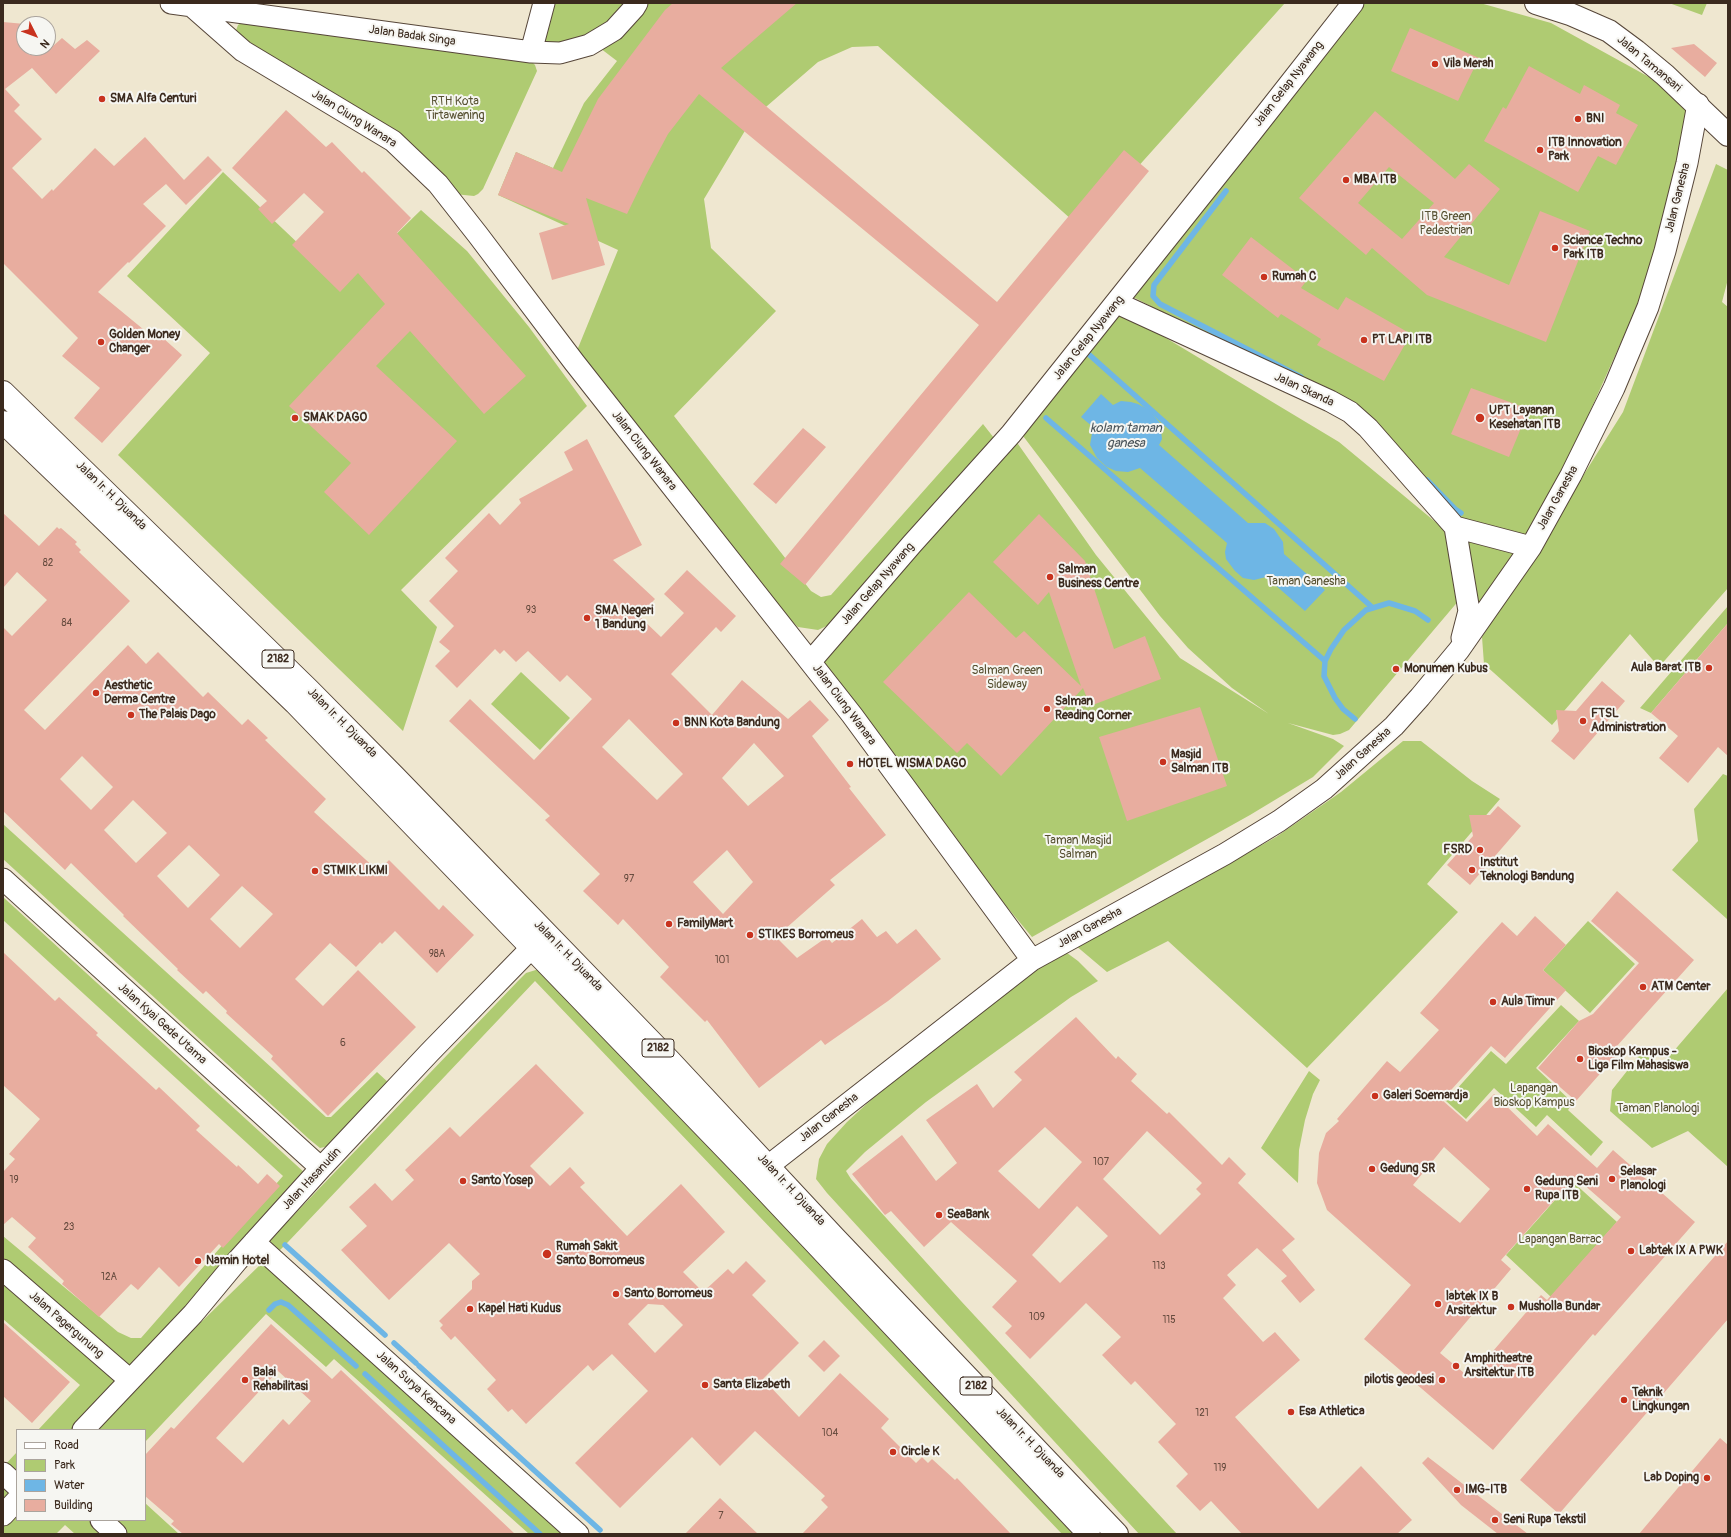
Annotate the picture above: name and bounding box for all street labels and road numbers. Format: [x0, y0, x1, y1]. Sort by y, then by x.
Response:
street label: Jalan Badak Singa [368, 23, 456, 49]
street label: Jalan Tamansari [1614, 33, 1684, 95]
street label: Jalan Gelap Nyawang [1251, 38, 1327, 130]
street label: Jalan Ciung Wanara [309, 87, 399, 151]
street label: Jalan Ganesha [1662, 162, 1694, 234]
street label: Jalan Gelap Nyawang [1051, 293, 1127, 383]
street label: Jalan Skanda [1272, 370, 1336, 410]
street label: Jalan Ciung Wanara [608, 408, 680, 494]
street label: Jalan Ir. H. Djuanda [73, 459, 149, 533]
street label: Jalan Ganesha [1534, 463, 1582, 533]
street label: Jalan Gelap Nyawang [838, 540, 918, 628]
road number: 2182 [262, 650, 294, 668]
street label: Jalan Ciung Wanara [809, 662, 879, 748]
street label: Jalan Ir. H. Djuanda [304, 685, 380, 761]
street label: Jalan Ganesha [1332, 725, 1394, 783]
street label: Jalan Ganesha [1055, 904, 1125, 952]
street label: Jalan Ir. H. Djuanda [531, 918, 605, 994]
street label: Jalan Kyai Gede Utama [115, 980, 209, 1068]
road number: 2182 [642, 1039, 674, 1057]
street label: Jalan Ganesha [796, 1090, 862, 1146]
street label: Jalan Hasanudin [279, 1145, 345, 1213]
street label: Jalan Ir. H. Djuanda [754, 1151, 828, 1229]
street label: Jalan Pagergunung [26, 1289, 106, 1361]
street label: Jalan Surya Kencana [373, 1348, 459, 1428]
road number: 2182 [960, 1377, 992, 1395]
street label: Jalan Ir. H. Djuanda [993, 1405, 1067, 1481]

